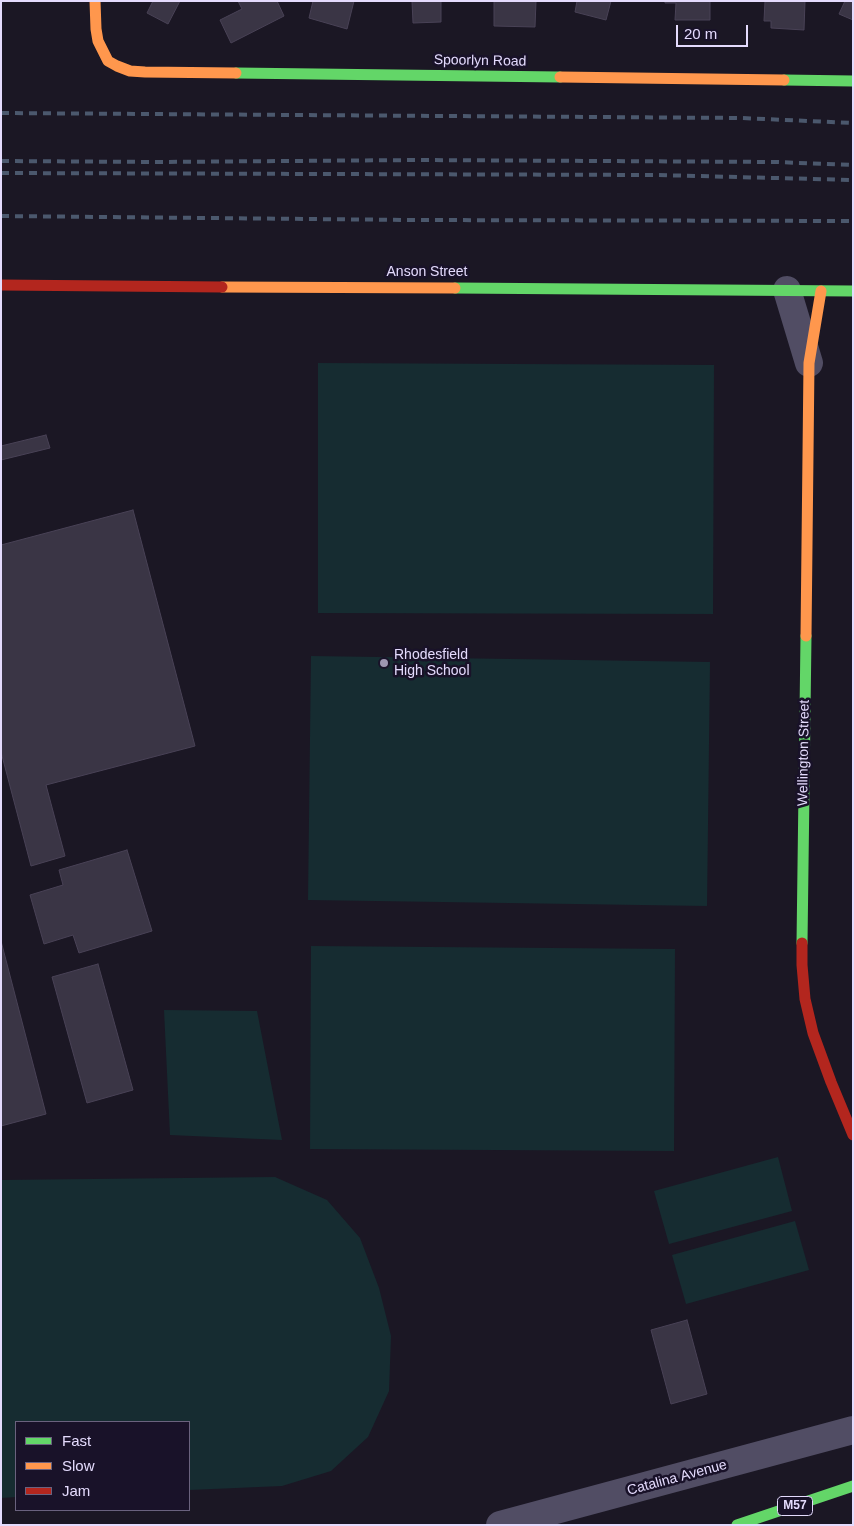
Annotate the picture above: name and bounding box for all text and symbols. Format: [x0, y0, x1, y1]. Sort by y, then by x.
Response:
scale bar [679, 15, 752, 47]
text: 20 m [684, 25, 717, 42]
street label: Spoorlyn Road [434, 52, 526, 70]
street label: Anson Street [387, 264, 467, 280]
place label: Rhodesfield High School [394, 647, 469, 680]
marker: Rhodesfield High School [378, 657, 390, 669]
street label: Wellington Street [795, 700, 813, 806]
legend [15, 1421, 190, 1511]
text: Fast [62, 1432, 91, 1449]
text: Slow [62, 1457, 95, 1474]
street label: Catalina Avenue [625, 1457, 729, 1499]
text: Jam [62, 1482, 90, 1499]
road number: M57 [778, 1496, 812, 1515]

